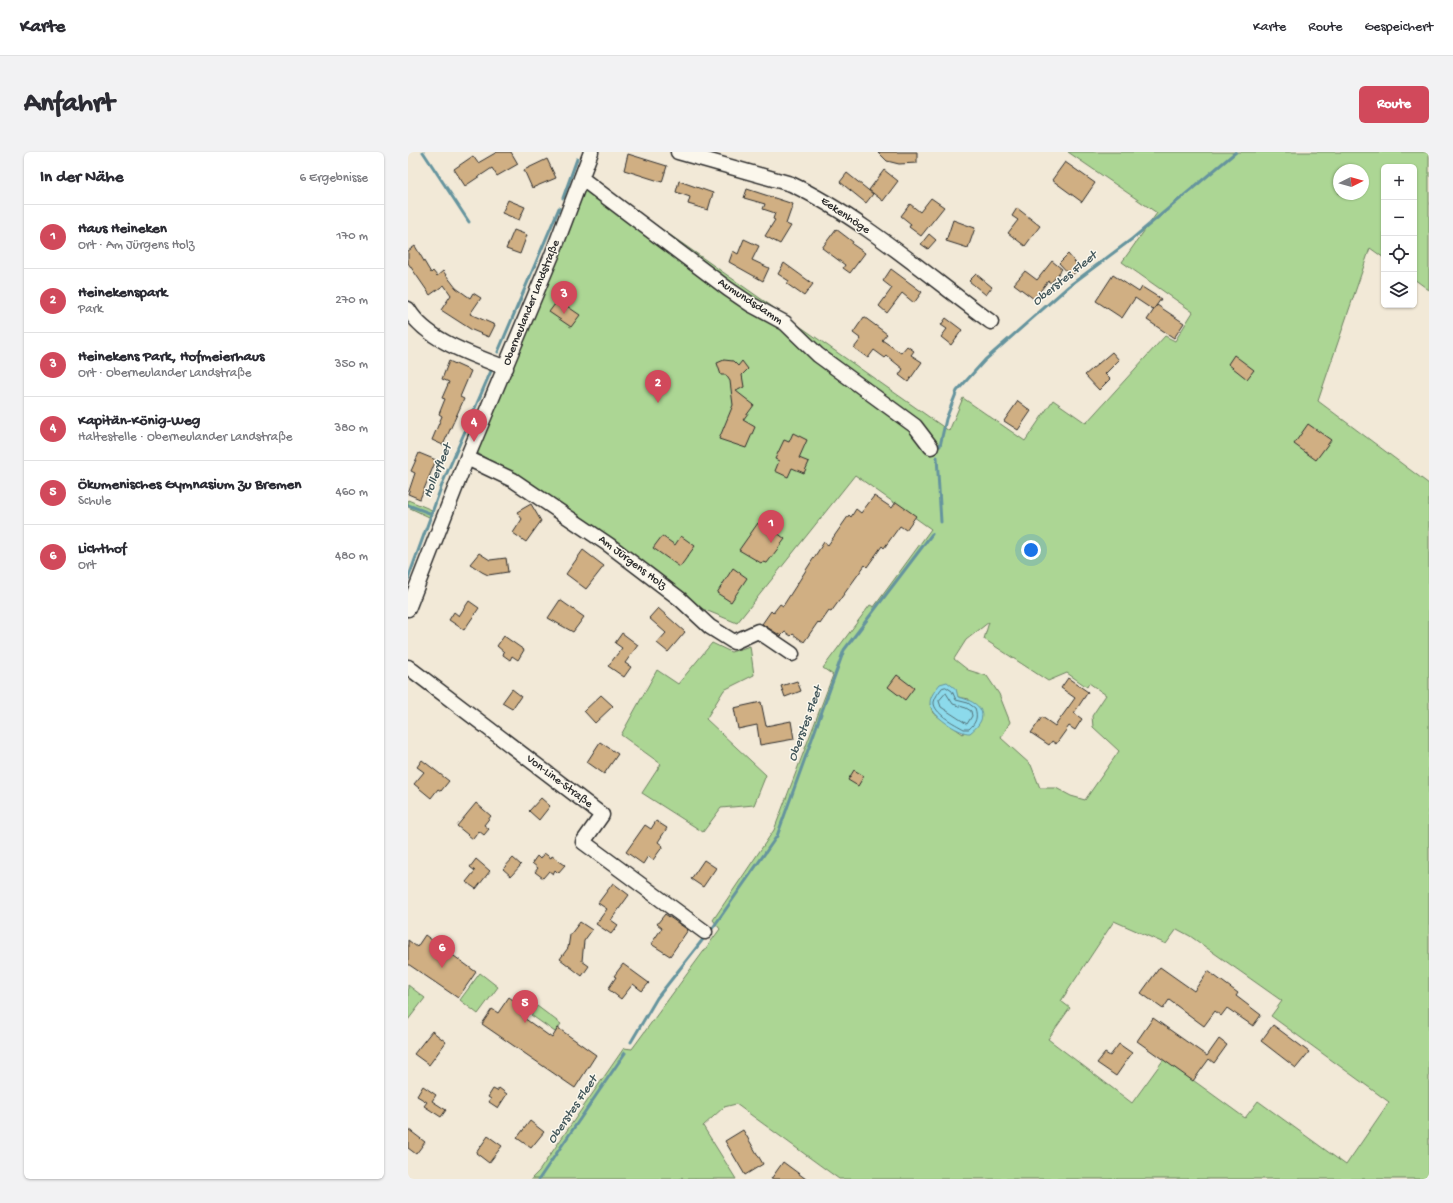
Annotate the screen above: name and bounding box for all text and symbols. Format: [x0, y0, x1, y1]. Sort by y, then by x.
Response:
text: Karte [20, 16, 65, 39]
text: Karte [1253, 19, 1286, 36]
text: Route [1308, 19, 1342, 36]
text: Gespeichert [1364, 19, 1433, 36]
button: Route [1359, 86, 1429, 123]
text: Anfahrt [24, 88, 114, 121]
north arrow [1333, 164, 1369, 200]
map controls [1381, 164, 1417, 308]
button: + [1381, 164, 1417, 200]
text: In der Nähe [40, 168, 123, 188]
text: 6 Ergebnisse [299, 171, 368, 186]
street label: Eekenhöge [818, 194, 873, 238]
button: − [1381, 200, 1417, 236]
text: Haus Heineken [78, 220, 167, 238]
text: 1 [50, 229, 56, 244]
text: 170 m [336, 229, 368, 244]
button: locate [1381, 236, 1417, 272]
street label: Oberneulander Landstraße [500, 237, 564, 368]
text: Ort · Am Jürgens Holz [78, 238, 194, 253]
water label: Oberstes Fleet [1030, 247, 1102, 310]
button: layers [1381, 272, 1417, 308]
street label: Aumundsdamm [715, 276, 786, 328]
pin: 3 [551, 281, 577, 314]
text: Heinekenspark [78, 284, 167, 302]
text: 2 [50, 293, 56, 308]
text: 270 m [335, 293, 368, 308]
text: Park [78, 302, 103, 317]
text: Heinekens Park, Hofmeierhaus [78, 348, 265, 366]
text: 3 [50, 357, 56, 372]
text: 350 m [335, 357, 368, 372]
text: Ort · Oberneulander Landstraße [78, 366, 252, 381]
pin: 2 [645, 370, 671, 403]
pin: 4 [461, 409, 487, 442]
text: Kapitän-König-Weg [78, 412, 200, 430]
text: 4 [50, 421, 56, 436]
text: 380 m [334, 421, 368, 436]
text: Haltestelle · Oberneulander Landstraße [78, 430, 293, 445]
water label: Hollerfleet [420, 439, 457, 500]
text: Ökumenisches Gymnasium zu Bremen [78, 476, 301, 494]
text: 5 [50, 485, 56, 500]
text: 460 m [336, 485, 368, 500]
text: Schule [78, 494, 111, 509]
pin: 1 [758, 510, 784, 543]
street label: Am Jürgens Holz [595, 533, 669, 594]
text: Lichthof [78, 540, 126, 558]
your location [1021, 540, 1041, 560]
text: 6 [50, 549, 56, 564]
text: 480 m [335, 549, 368, 564]
text: Ort [78, 558, 96, 573]
water label: Oberstes Fleet [785, 682, 827, 764]
street label: Von-Line-Straße [522, 752, 596, 812]
pin: 6 [429, 935, 455, 968]
pin: 5 [512, 990, 538, 1023]
water label: Oberstes Fleet [545, 1071, 603, 1147]

